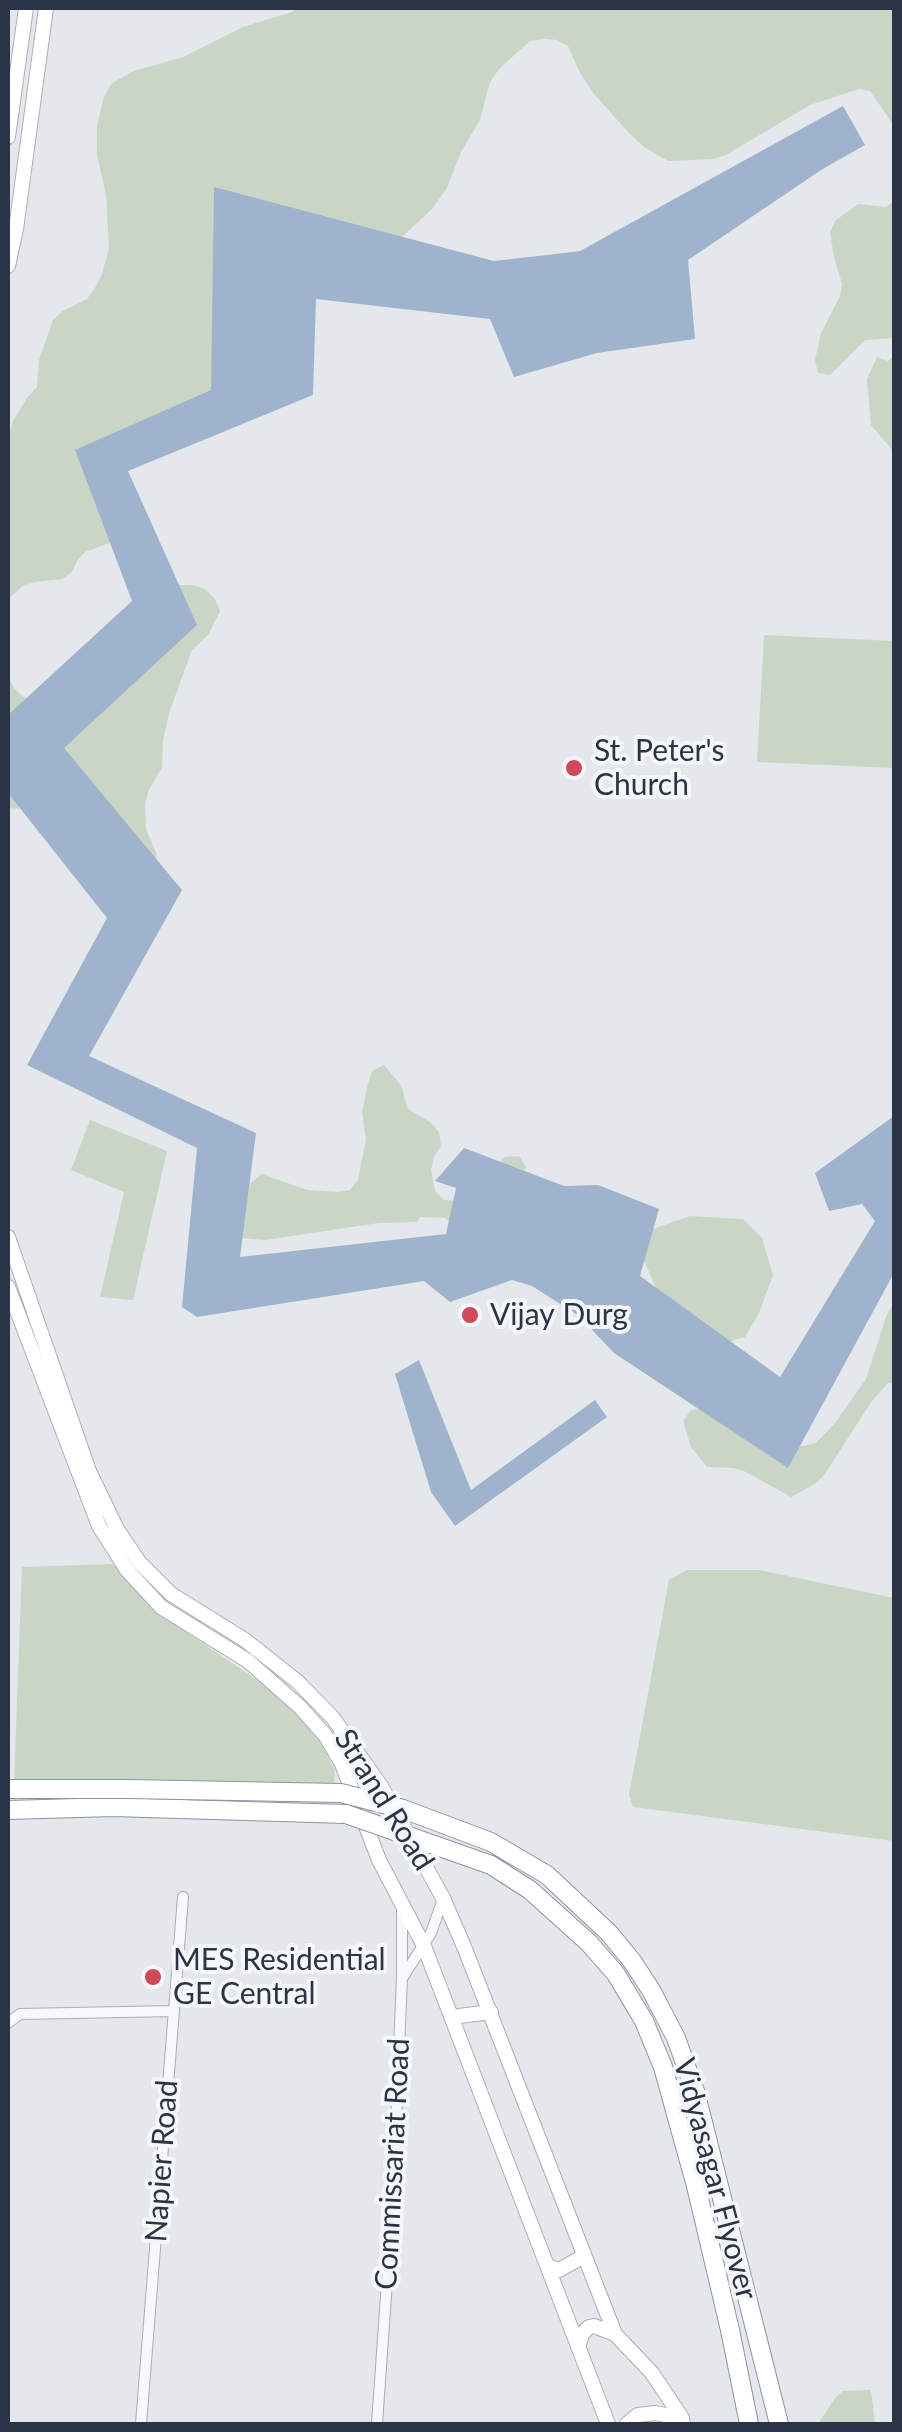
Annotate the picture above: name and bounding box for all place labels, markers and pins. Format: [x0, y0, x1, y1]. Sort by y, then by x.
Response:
place label: St. Peter's Church [594, 733, 724, 804]
marker: St. Peter's Church [563, 757, 585, 779]
place label: Vijay Durg [490, 1297, 628, 1333]
marker: Vijay Durg [459, 1304, 481, 1326]
place label: MES Residential GE Central [173, 1942, 386, 2012]
marker: MES Residential GE Central [142, 1966, 164, 1988]

